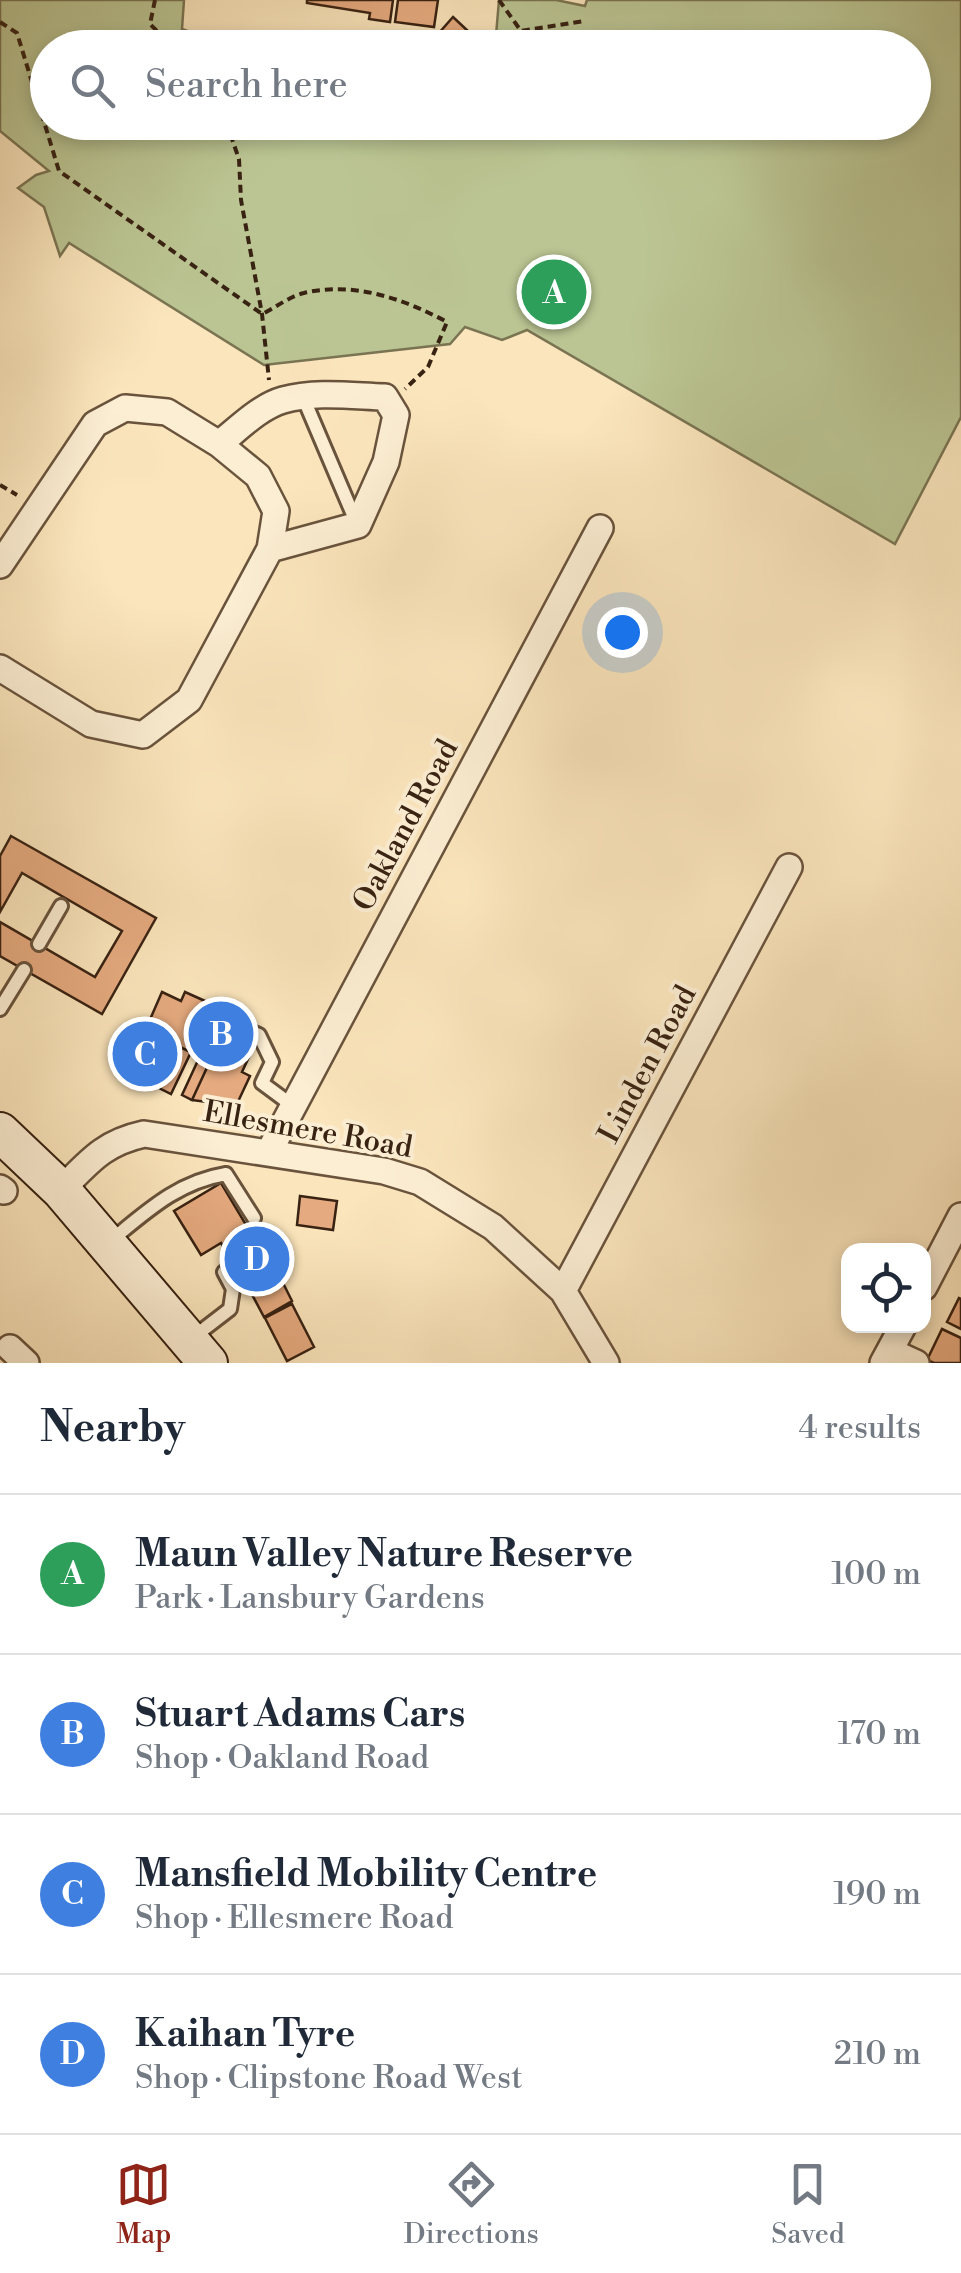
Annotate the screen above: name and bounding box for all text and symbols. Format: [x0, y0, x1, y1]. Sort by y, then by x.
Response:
search box [30, 30, 931, 140]
icon: search [65, 58, 120, 113]
text: Search here [145, 62, 348, 109]
pin: A [522, 254, 586, 330]
your location [597, 607, 648, 658]
street label: Oakland Road [345, 733, 467, 918]
street label: Linden Road [590, 979, 705, 1150]
pin: B [188, 996, 254, 1072]
pin: C [112, 1016, 178, 1092]
street label: Ellesmere Road [200, 1093, 415, 1167]
pin: D [224, 1222, 290, 1296]
map controls [841, 1243, 931, 1333]
button: locate [841, 1243, 931, 1333]
text: Nearby [40, 1402, 185, 1455]
text: 4 results [799, 1408, 921, 1448]
text: Maun Valley Nature Reserve [135, 1531, 633, 1578]
text: A [61, 1554, 84, 1594]
text: 100 m [831, 1554, 921, 1594]
text: Park · Lansbury Gardens [135, 1578, 485, 1618]
text: Stuart Adams Cars [135, 1691, 465, 1738]
text: B [60, 1714, 85, 1754]
text: 170 m [838, 1714, 921, 1754]
text: Shop · Oakland Road [135, 1738, 429, 1778]
text: Mansfield Mobility Centre [135, 1851, 597, 1898]
text: C [61, 1874, 84, 1914]
text: 190 m [833, 1874, 921, 1914]
text: Shop · Ellesmere Road [135, 1898, 453, 1938]
text: Kaihan Tyre [135, 2011, 355, 2058]
text: D [60, 2034, 85, 2074]
text: 210 m [834, 2034, 921, 2074]
text: Shop · Clipstone Road West [135, 2058, 523, 2098]
tab: Map [116, 2157, 171, 2252]
tab: Directions [404, 2157, 539, 2252]
tab: Saved [771, 2157, 845, 2252]

